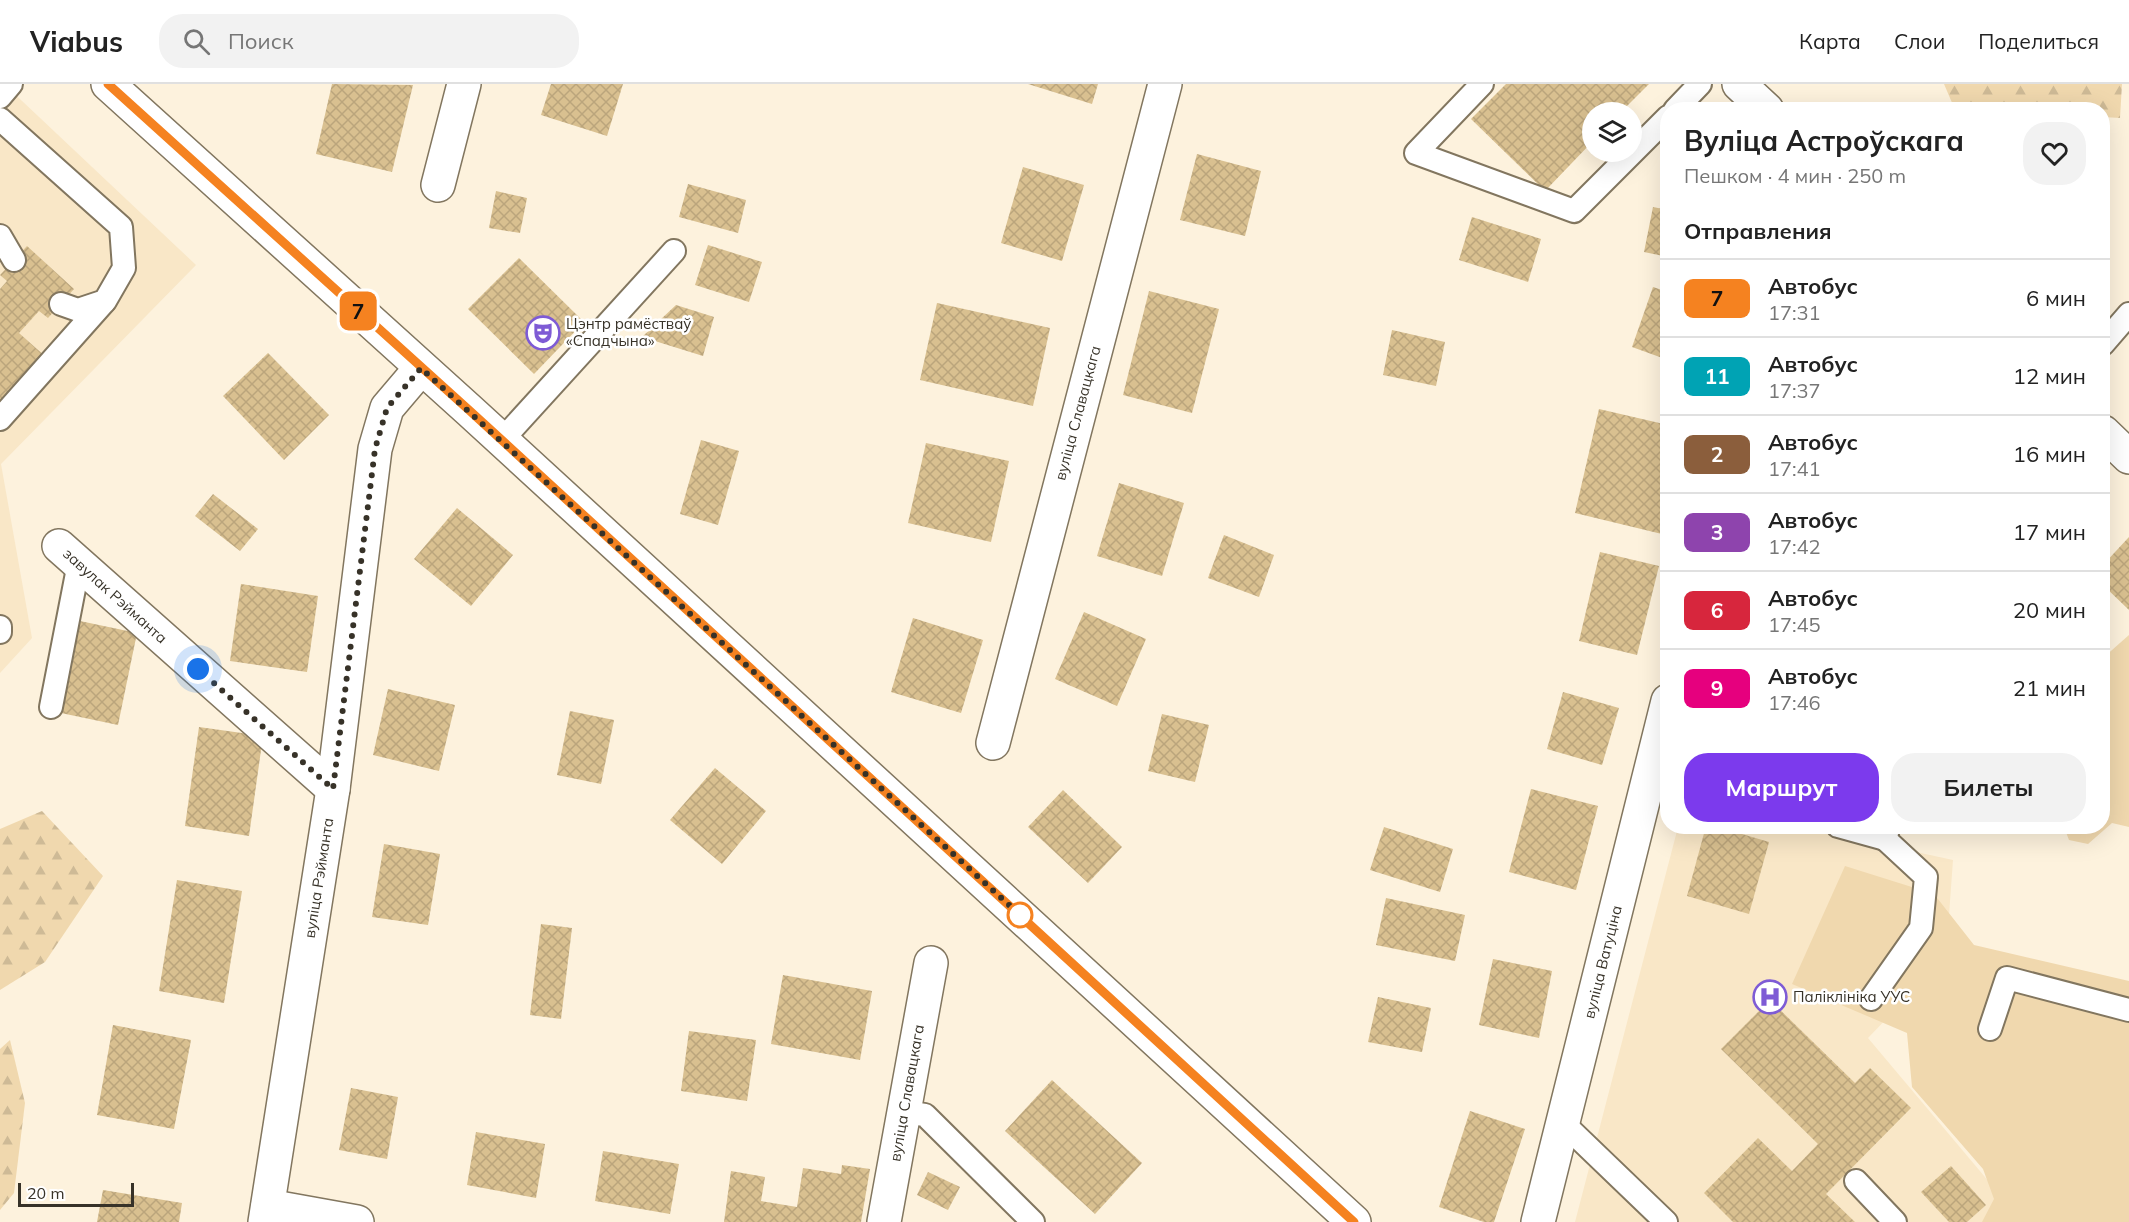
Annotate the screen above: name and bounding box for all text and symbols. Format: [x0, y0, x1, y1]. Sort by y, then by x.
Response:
search box [159, 14, 579, 68]
text: Viabus [30, 24, 123, 59]
icon: search [180, 25, 213, 58]
text: Поиск [228, 27, 294, 55]
text: Карта [1799, 28, 1861, 54]
text: Слои [1894, 28, 1945, 54]
text: Поделиться [1978, 28, 2099, 54]
map controls [1582, 102, 1642, 162]
button: layers [1582, 102, 1642, 162]
button: heart [2023, 122, 2086, 185]
text: Вуліца Астроўскага [1684, 123, 1964, 158]
text: Пешком · 4 мин · 250 m [1684, 163, 1906, 188]
text: Отправления [1684, 217, 1832, 245]
text: Автобус [1768, 272, 1858, 300]
text: 6 мин [2026, 284, 2086, 312]
text: 7 [1711, 285, 1723, 311]
line badge: 7 [338, 292, 378, 330]
text: 7 [352, 298, 364, 324]
text: 17:31 [1768, 300, 1821, 325]
place label: Цэнтр рамёстваў «Спадчына» [566, 314, 691, 350]
theatre icon: Цэнтр рамёстваў «Спадчына» [525, 315, 561, 351]
street label: вуліца Славацкага [1050, 343, 1105, 482]
text: Автобус [1768, 350, 1858, 378]
text: 12 мин [2013, 362, 2086, 390]
text: 11 [1704, 363, 1730, 389]
text: 17:37 [1768, 378, 1821, 403]
text: Автобус [1768, 428, 1858, 456]
text: 16 мин [2013, 440, 2086, 468]
text: 2 [1711, 441, 1723, 467]
text: 17:41 [1768, 456, 1821, 481]
text: Автобус [1768, 506, 1858, 534]
text: 17 мин [2013, 518, 2086, 546]
text: 3 [1711, 519, 1723, 545]
text: 17:42 [1768, 534, 1821, 559]
street label: завулак Рэйманта [59, 544, 171, 647]
text: Автобус [1768, 584, 1858, 612]
text: 20 мин [2013, 596, 2086, 624]
text: 6 [1711, 597, 1723, 623]
text: 17:45 [1768, 612, 1821, 637]
your location [183, 654, 213, 684]
text: Автобус [1768, 662, 1858, 690]
text: 21 мин [2013, 674, 2086, 702]
text: 9 [1711, 675, 1723, 701]
text: 17:46 [1768, 690, 1821, 715]
button: Маршрут [1684, 753, 1879, 822]
button: Билеты [1891, 753, 2086, 822]
street label: вуліца Рэйманта [300, 816, 337, 939]
unlabelled marker [1007, 902, 1033, 928]
street label: вуліца Ватуціна [1579, 903, 1626, 1021]
hospital icon: Паліклініка УУС [1752, 979, 1788, 1015]
place label: Паліклініка УУС [1793, 987, 1910, 1006]
street label: вуліца Славацкага [885, 1023, 928, 1163]
scale bar [18, 1180, 134, 1208]
text: 20 m [27, 1183, 64, 1203]

